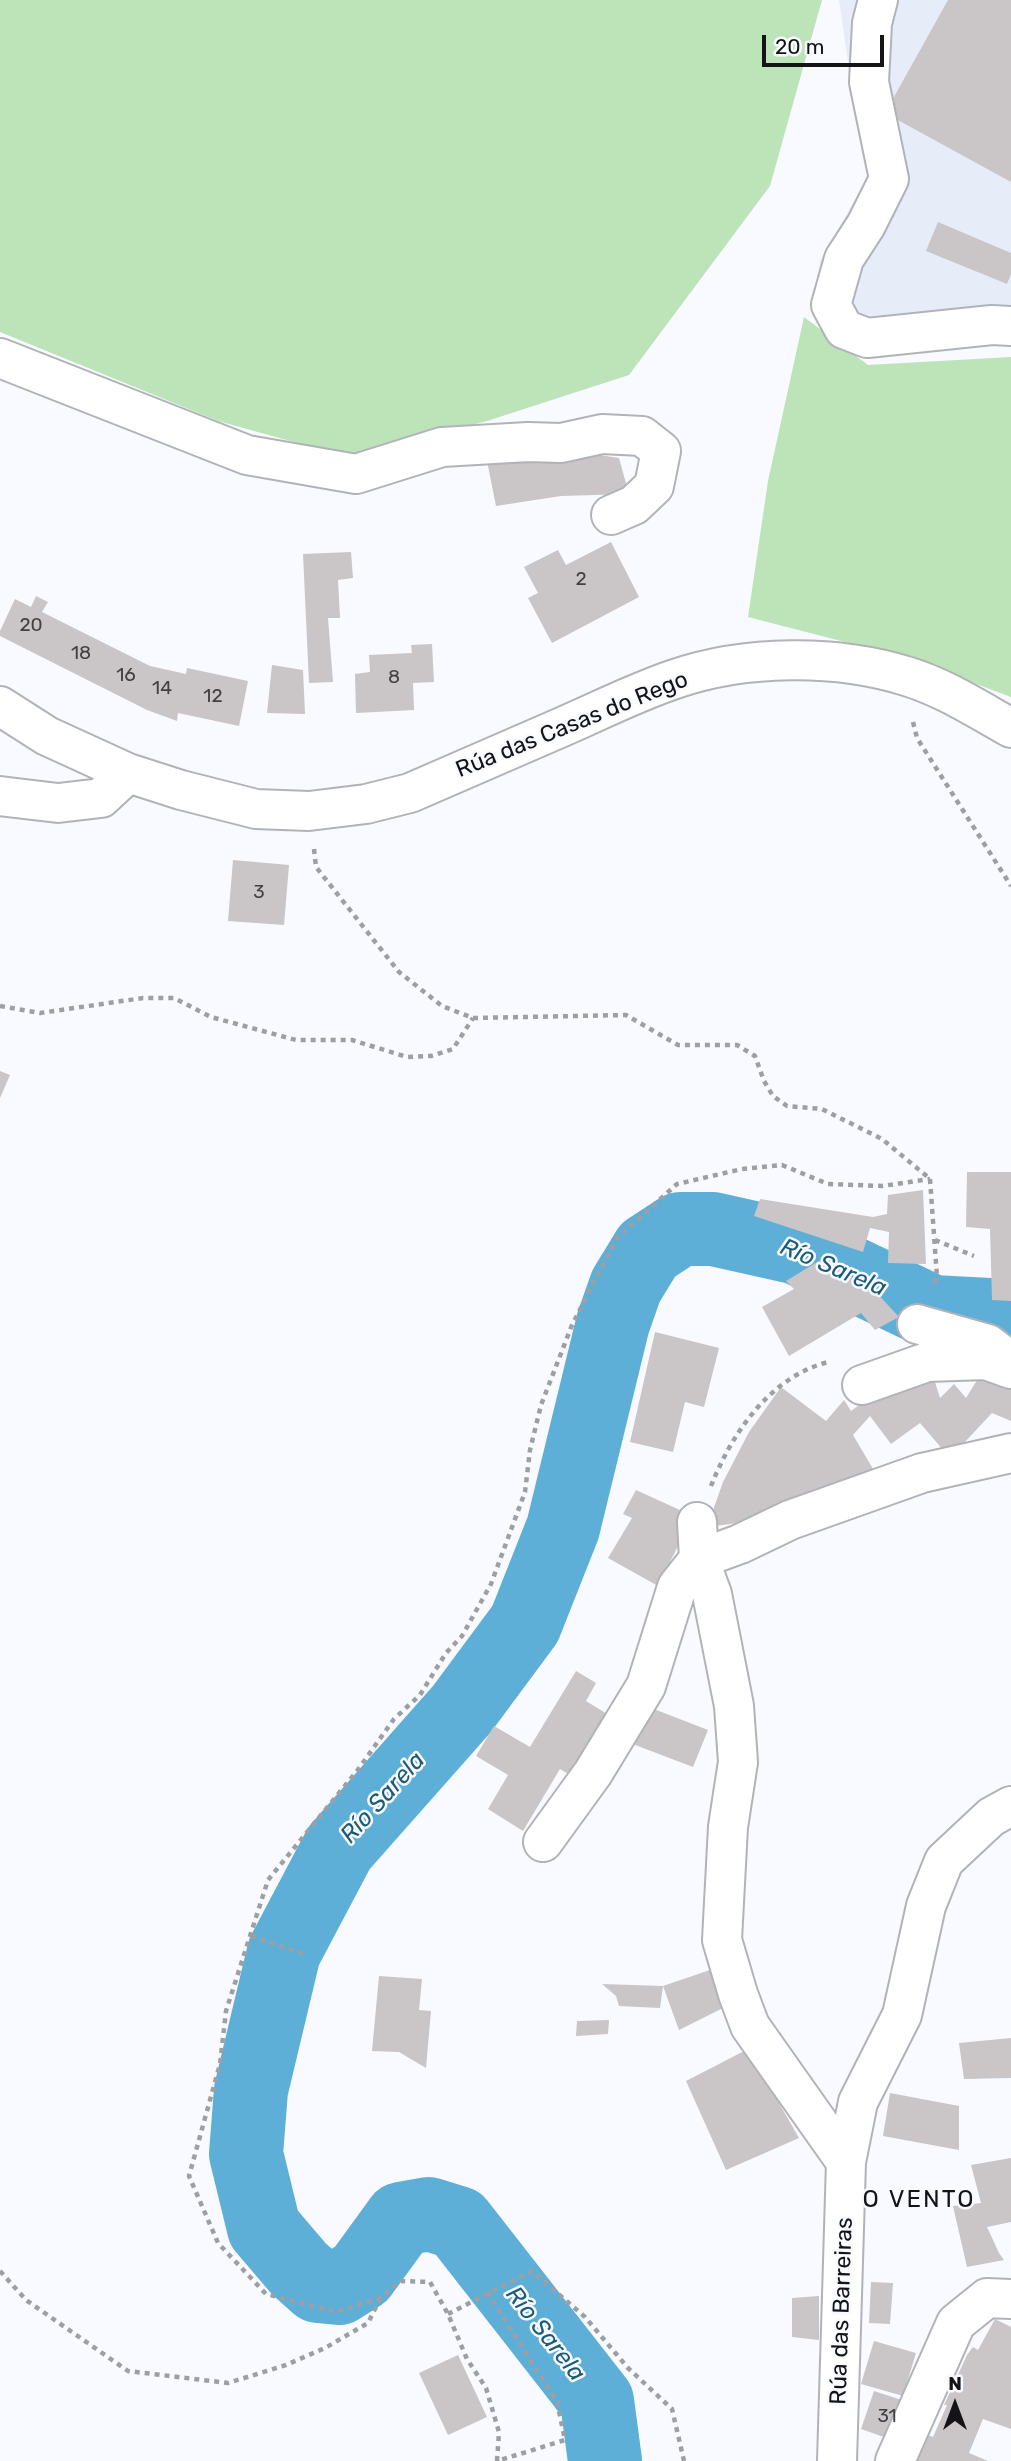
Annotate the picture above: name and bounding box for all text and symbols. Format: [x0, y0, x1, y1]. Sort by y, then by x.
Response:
scale bar [766, 21, 888, 65]
text: 20 m [775, 34, 824, 59]
house number: 2 [575, 569, 587, 591]
house number: 20 [19, 615, 43, 637]
house number: 18 [71, 643, 91, 665]
house number: 16 [116, 665, 136, 687]
street label: Rúa das Casas do Rego [452, 666, 692, 784]
house number: 8 [388, 667, 400, 689]
house number: 14 [152, 678, 172, 700]
house number: 12 [203, 686, 223, 708]
house number: 3 [253, 882, 265, 904]
water label: Río Sarela [776, 1233, 890, 1303]
water label: Río Sarela [335, 1747, 431, 1849]
district label: O VENTO [863, 2186, 975, 2214]
street label: Rúa das Barreiras [825, 2217, 859, 2405]
water label: Río Sarela [499, 2281, 591, 2387]
north arrow [920, 2370, 990, 2440]
text: N [948, 2372, 962, 2395]
house number: 31 [877, 2406, 897, 2428]

